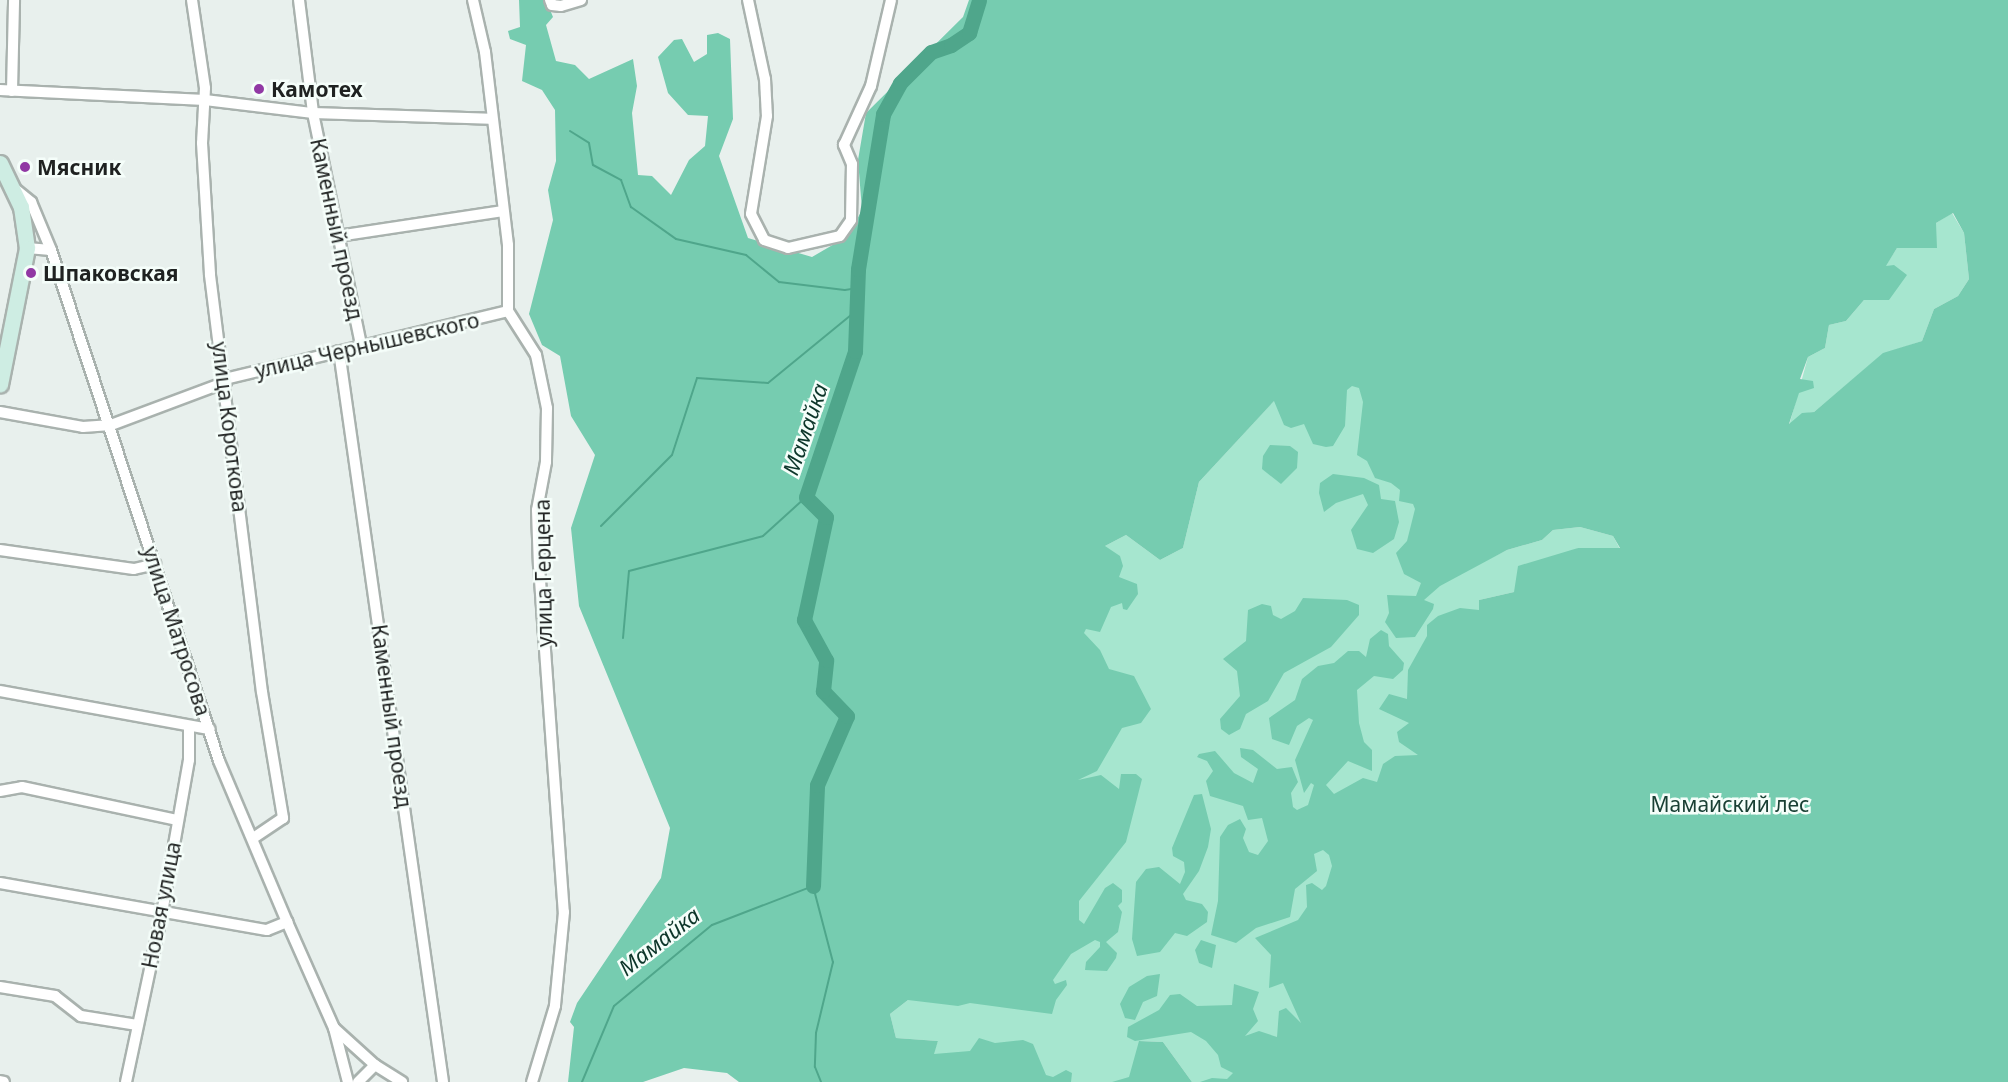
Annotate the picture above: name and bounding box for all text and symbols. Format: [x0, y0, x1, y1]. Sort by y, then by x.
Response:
place label: Камотех [271, 76, 363, 102]
marker: Камотех [252, 82, 266, 96]
street label: Каменный проезд [305, 136, 369, 322]
place label: Мясник [37, 154, 121, 180]
marker: Мясник [18, 160, 32, 174]
place label: Шпаковская [43, 260, 178, 286]
marker: Шпаковская [24, 266, 38, 280]
street label: улица Чернышевского [252, 307, 482, 383]
street label: улица Короткова [207, 340, 253, 514]
water label: Мамайка [777, 380, 833, 478]
street label: улица Герцена [529, 499, 557, 647]
street label: улица Матросова [138, 543, 216, 719]
street label: Каменный проезд [367, 623, 417, 809]
park label: Мамайский лес [1651, 791, 1809, 817]
street label: Новая улица [136, 839, 186, 971]
water label: Мамайка [613, 901, 705, 981]

